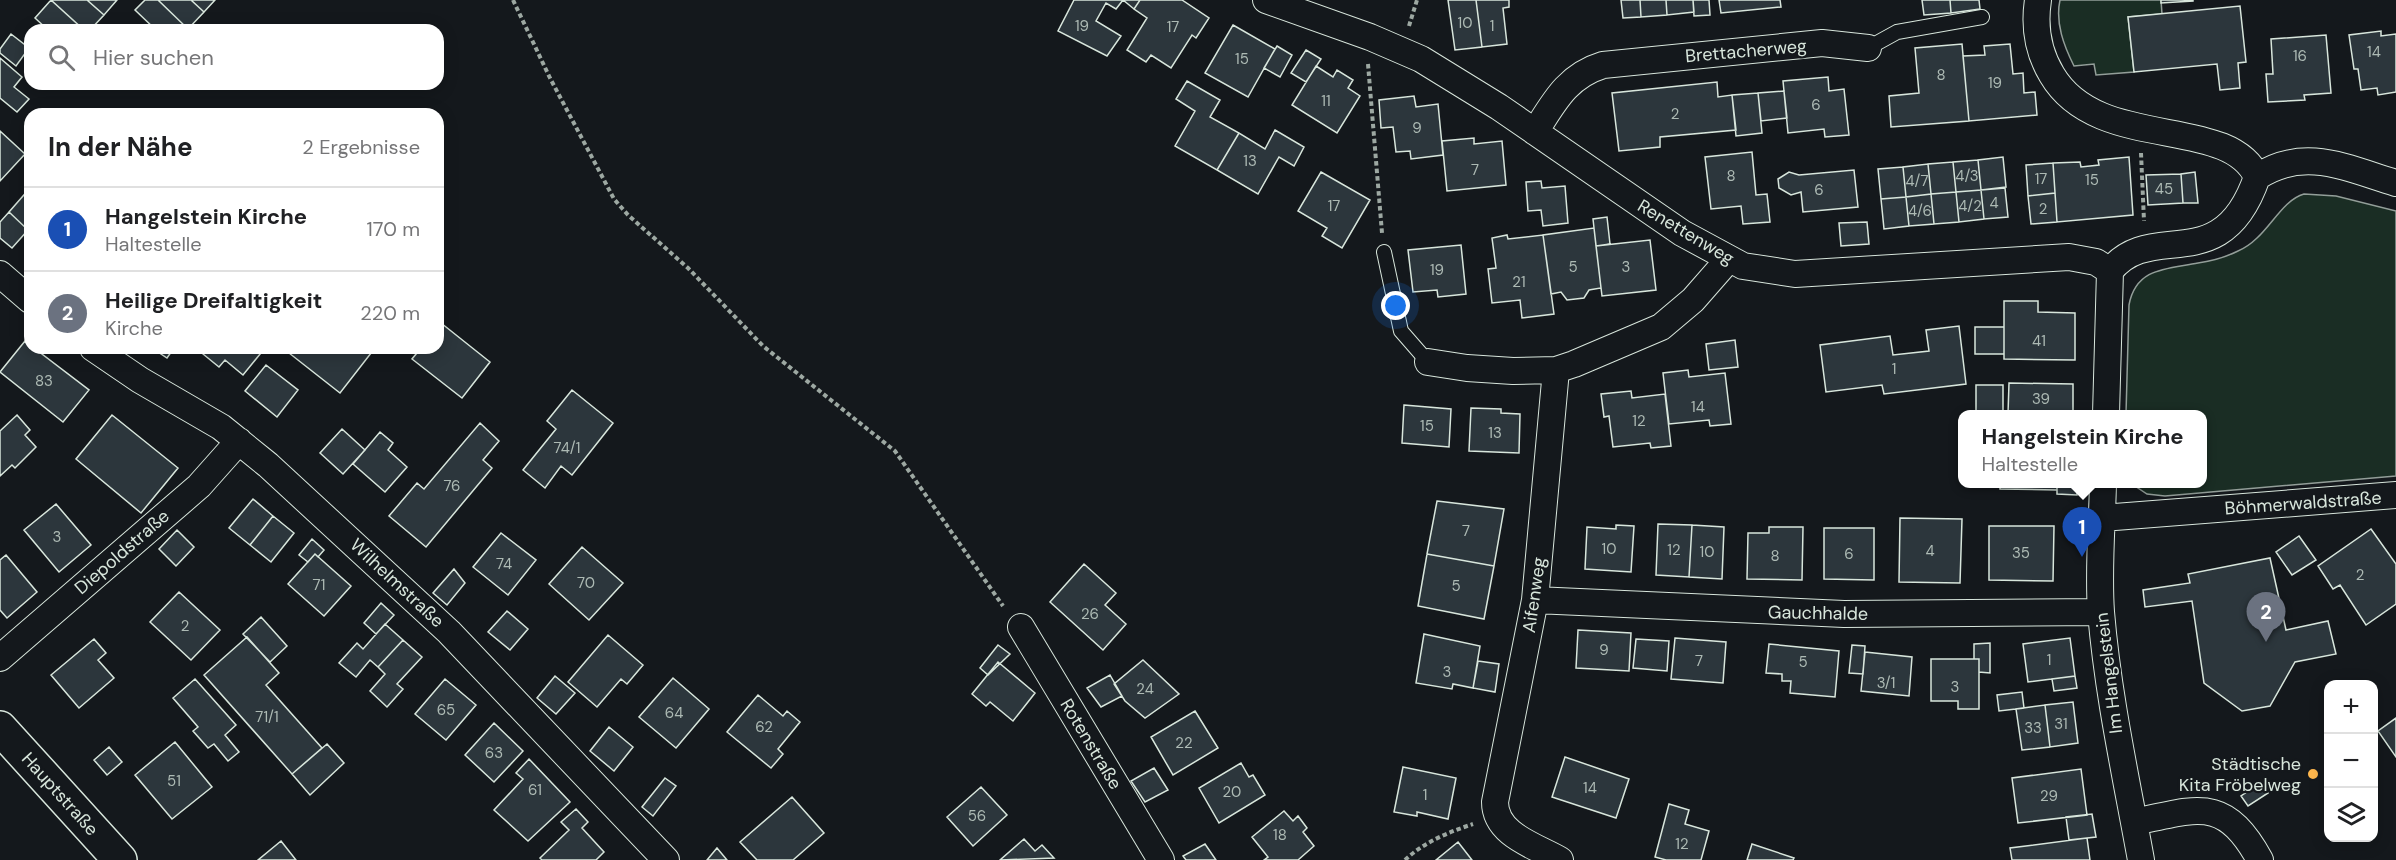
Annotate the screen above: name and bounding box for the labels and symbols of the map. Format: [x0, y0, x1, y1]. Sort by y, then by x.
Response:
house number: 10 [1458, 13, 1472, 33]
house number: 19 [1075, 16, 1089, 36]
house number: 1 [1490, 16, 1494, 36]
house number: 17 [1167, 17, 1179, 37]
street label: Brettacherweg [1684, 34, 1808, 68]
house number: 14 [2367, 42, 2381, 62]
house number: 16 [2293, 46, 2307, 66]
house number: 15 [1235, 49, 1249, 69]
house number: 8 [1936, 65, 1946, 85]
house number: 19 [1988, 73, 2002, 93]
house number: 11 [1321, 91, 1331, 111]
house number: 6 [1811, 95, 1821, 115]
house number: 2 [1671, 104, 1679, 124]
house number: 9 [1412, 118, 1422, 138]
house number: 13 [1243, 151, 1257, 171]
house number: 7 [1471, 160, 1479, 180]
house number: 8 [1726, 166, 1736, 186]
house number: 4/3 [1955, 166, 1979, 186]
house number: 17 [2035, 169, 2047, 189]
house number: 15 [2085, 170, 2099, 190]
house number: 4/7 [1906, 171, 1929, 191]
house number: 45 [2155, 179, 2173, 199]
house number: 6 [1814, 180, 1824, 200]
house number: 4 [1989, 193, 1999, 213]
street label: Renettenweg [1633, 194, 1739, 270]
house number: 17 [1328, 196, 1340, 216]
house number: 4/2 [1958, 196, 1982, 216]
house number: 2 [2039, 199, 2047, 219]
house number: 4/6 [1908, 201, 1932, 221]
house number: 5 [1568, 257, 1578, 277]
house number: 3 [1622, 257, 1630, 277]
house number: 19 [1430, 260, 1444, 280]
house number: 21 [1512, 272, 1526, 292]
your location [1381, 291, 1410, 320]
house number: 41 [2032, 331, 2046, 351]
house number: 1 [1892, 359, 1896, 379]
house number: 83 [35, 371, 53, 391]
house number: 39 [2032, 389, 2050, 409]
house number: 14 [1691, 397, 1705, 417]
house number: 12 [1632, 411, 1646, 431]
house number: 15 [1420, 416, 1434, 436]
house number: 13 [1488, 423, 1502, 443]
house number: 74/1 [554, 438, 580, 458]
house number: 76 [443, 476, 461, 496]
street label: Böhmerwaldstraße [2224, 486, 2382, 520]
street label: Diepoldstraße [70, 504, 174, 600]
pin: 1 [2062, 508, 2102, 557]
house number: 7 [1462, 521, 1470, 541]
house number: 3 [53, 527, 61, 547]
street label: Wilhelmstraße [345, 533, 449, 633]
house number: 10 [1602, 539, 1616, 559]
house number: 12 [1667, 540, 1681, 560]
house number: 4 [1925, 541, 1935, 561]
house number: 10 [1700, 542, 1714, 562]
house number: 35 [2012, 543, 2030, 563]
house number: 6 [1844, 544, 1854, 564]
house number: 8 [1770, 546, 1780, 566]
house number: 74 [496, 554, 512, 574]
street label: Aifenweg [1517, 556, 1551, 634]
house number: 2 [2356, 565, 2364, 585]
house number: 70 [577, 573, 595, 593]
house number: 71 [313, 575, 325, 595]
house number: 5 [1451, 576, 1461, 596]
pin: 2 [2246, 592, 2286, 642]
street label: Gauchhalde [1768, 600, 1868, 626]
house number: 26 [1081, 604, 1099, 624]
street label: Im Hangelstein [2090, 611, 2128, 735]
house number: 2 [181, 616, 189, 636]
house number: 9 [1599, 640, 1609, 660]
house number: 1 [2047, 650, 2051, 670]
house number: 7 [1695, 651, 1703, 671]
house number: 5 [1798, 652, 1808, 672]
house number: 3 [1443, 662, 1451, 682]
house number: 3/1 [1877, 673, 1895, 693]
house number: 3 [1951, 677, 1959, 697]
house number: 24 [1136, 679, 1154, 699]
street label: Rotenstraße [1054, 694, 1128, 794]
house number: 65 [437, 700, 455, 720]
house number: 64 [665, 703, 683, 723]
house number: 71/1 [255, 707, 279, 727]
house number: 31 [2054, 714, 2068, 734]
house number: 62 [755, 717, 773, 737]
house number: 33 [2024, 718, 2042, 738]
house number: 22 [1175, 733, 1193, 753]
house number: 63 [485, 743, 503, 763]
street label: Hauptstraße [16, 747, 104, 841]
place label: Städtische Kita Fröbelweg [2179, 752, 2301, 797]
marker: Städtische Kita Fröbelweg [2306, 767, 2320, 781]
house number: 51 [167, 771, 181, 791]
house number: 14 [1583, 778, 1597, 798]
house number: 61 [528, 780, 542, 800]
house number: 20 [1223, 782, 1241, 802]
house number: 1 [1423, 785, 1427, 805]
house number: 29 [2040, 786, 2058, 806]
house number: 56 [968, 806, 986, 826]
house number: 18 [1273, 825, 1287, 845]
house number: 12 [1675, 834, 1689, 854]

